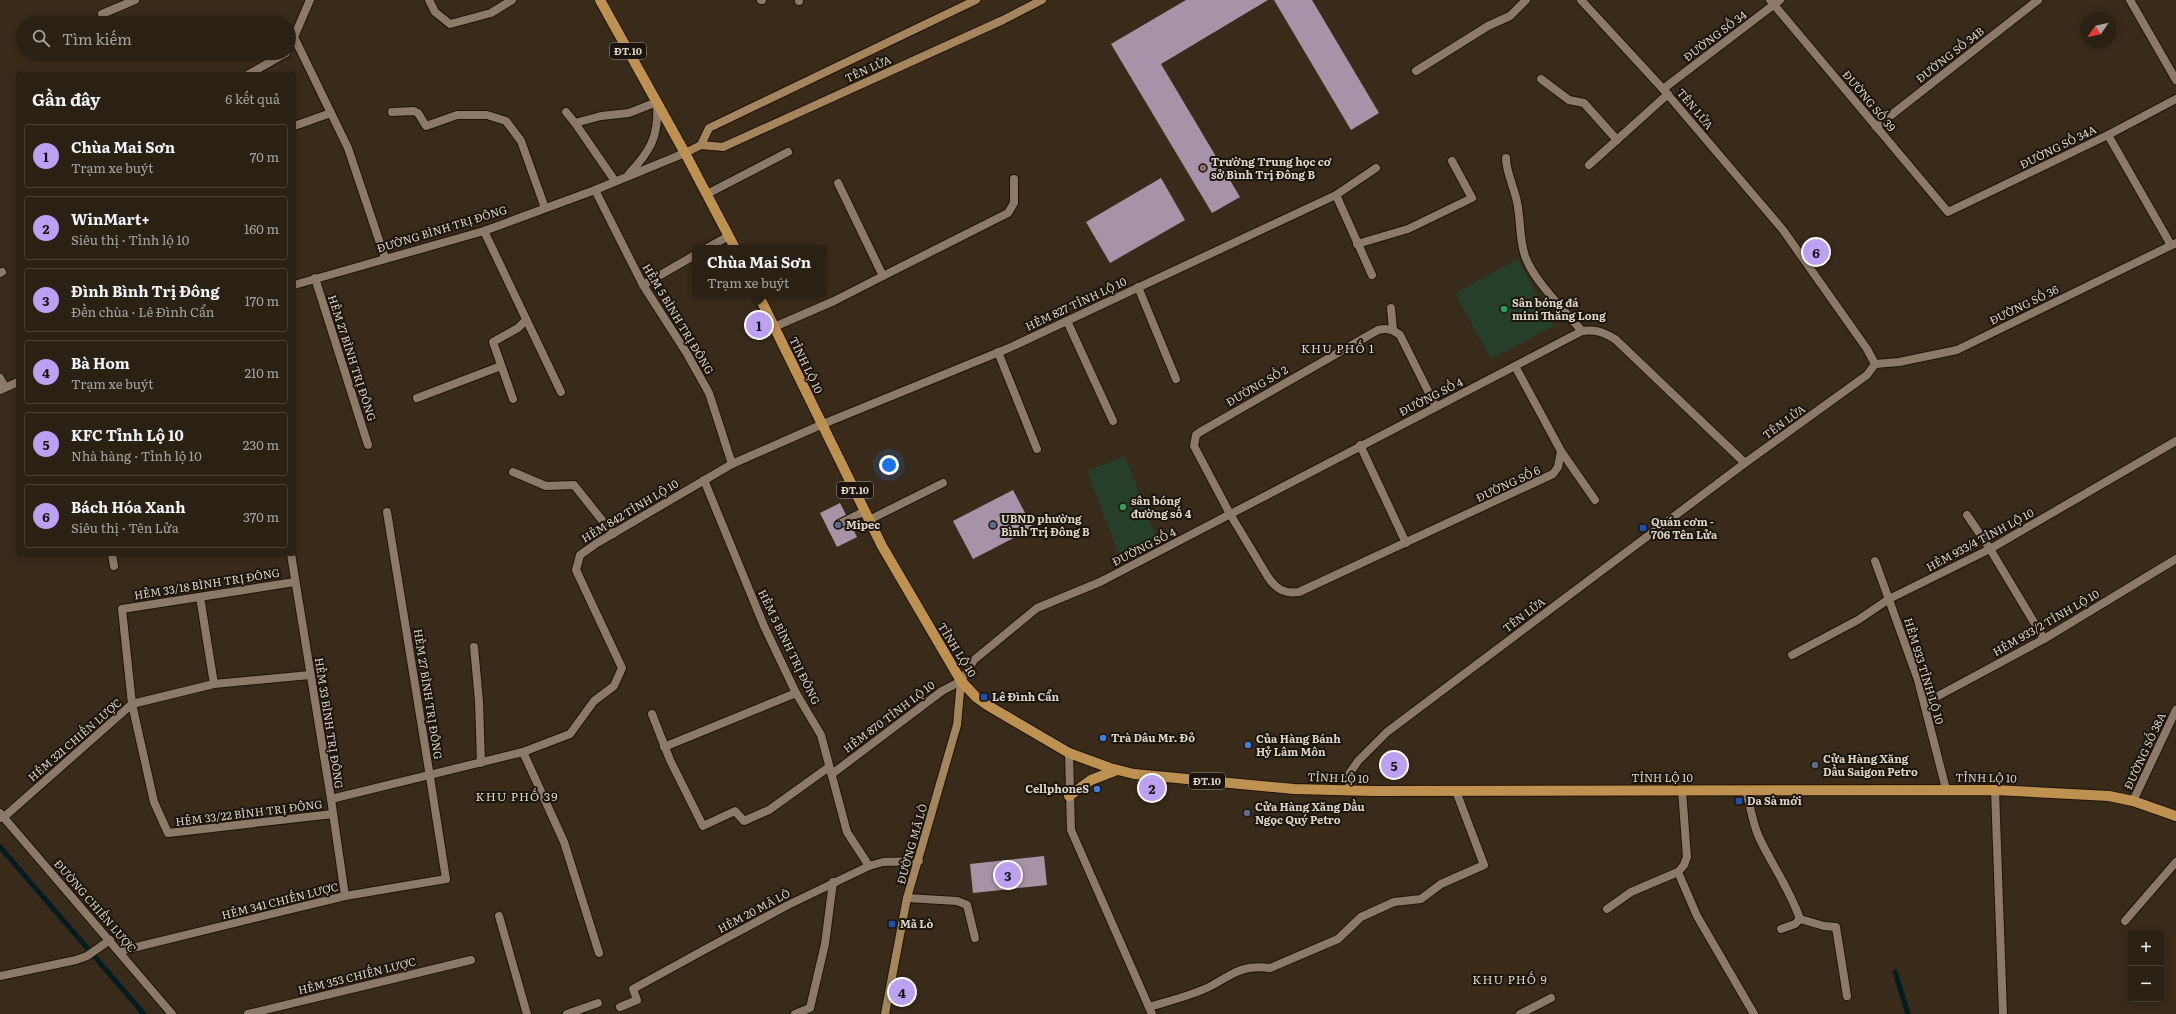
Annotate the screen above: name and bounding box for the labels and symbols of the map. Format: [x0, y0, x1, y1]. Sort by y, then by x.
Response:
street label: ĐƯỜNG SỐ 34 [1679, 6, 1749, 64]
north arrow [2080, 12, 2116, 48]
street label: ĐƯỜNG SỐ 34B [1912, 22, 1987, 86]
road number: ĐT.10 [610, 43, 646, 59]
street label: TÊN LỬA [842, 51, 893, 85]
street label: ĐƯỜNG SỐ 39 [1839, 66, 1900, 134]
street label: TÊN LỬA [1674, 84, 1718, 132]
street label: ĐƯỜNG SỐ 34A [2017, 121, 2099, 172]
place label: Trường Trung học cơ sở Bình Trị Đông B [1211, 153, 1332, 182]
marker: Trường Trung học cơ sở Bình Trị Đông B [1198, 163, 1208, 173]
street label: ĐƯỜNG BÌNH TRỊ ĐÔNG [375, 201, 509, 256]
pin: 6 [1803, 237, 1829, 267]
street label: HẺM 5 BÌNH TRỊ ĐÔNG [639, 260, 718, 377]
street label: HẺM 827 TỈNH LỘ 10 [1022, 273, 1129, 334]
street label: ĐƯỜNG SỐ 36 [1986, 280, 2061, 328]
street label: HẺM 27 BÌNH TRỊ ĐÔNG [325, 292, 381, 423]
place label: Sân bóng đá mini Thăng Long [1512, 294, 1606, 323]
marker: Sân bóng đá mini Thăng Long [1499, 304, 1509, 314]
pin: 1 [746, 310, 772, 340]
street label: TỈNH LỘ 10 [786, 333, 828, 396]
district label: KHU PHỐ 1 [1301, 339, 1375, 357]
street label: ĐƯỜNG SỐ 2 [1223, 361, 1291, 409]
street label: ĐƯỜNG SỐ 4 [1396, 373, 1465, 419]
street label: TÊN LỬA [1759, 400, 1808, 442]
your location [879, 455, 899, 475]
street label: ĐƯỜNG SỐ 6 [1473, 461, 1542, 505]
street label: HẺM 842 TỈNH LỘ 10 [578, 475, 681, 546]
road number: ĐT.10 [837, 482, 873, 498]
place label: sân bóng đường số 4 [1131, 492, 1192, 521]
marker: sân bóng đường số 4 [1118, 502, 1128, 512]
street label: HẺM 933/4 TỈNH LỘ 10 [1923, 504, 2036, 574]
place label: UBND phường Bình Trị Đông B [1001, 510, 1090, 539]
place label: Quán cơm - 706 Tên Lửa [1651, 513, 1718, 542]
place label: Mipec [846, 516, 880, 532]
marker: Mipec [833, 520, 843, 530]
marker: UBND phường Bình Trị Đông B [988, 520, 998, 530]
street label: ĐƯỜNG SỐ 4 [1109, 523, 1178, 569]
marker: Quán cơm - 706 Tên Lửa [1638, 523, 1648, 533]
street label: HẺM 33/18 BÌNH TRỊ ĐÔNG [133, 564, 281, 602]
street label: HẺM 933/2 TỈNH LỘ 10 [1989, 585, 2102, 659]
street label: HẺM 5 BÌNH TRỊ ĐÔNG [755, 586, 825, 707]
street label: TÊN LỬA [1499, 593, 1548, 635]
street label: HẺM 933 TỈNH LỘ 10 [1901, 616, 1949, 726]
street label: TỈNH LỘ 10 [935, 619, 981, 680]
street label: HẺM 27 BÌNH TRỊ ĐÔNG [411, 627, 447, 760]
street label: HẺM 33 BÌNH TRỊ ĐÔNG [312, 656, 348, 790]
street label: HẺM 870 TỈNH LỘ 10 [839, 676, 938, 756]
place label: Lê Đình Cẩn [992, 688, 1060, 704]
marker: Lê Đình Cẩn [979, 692, 989, 702]
street label: HẺM 321 CHIẾN LƯỢC [24, 694, 125, 784]
street label: ĐƯỜNG SỐ 38A [2119, 709, 2169, 792]
place label: Trà Dâu Mr. Đỏ [1111, 729, 1195, 745]
place label: Của Hàng Bánh Hỷ Lâm Môn [1256, 730, 1341, 759]
marker: Trà Dâu Mr. Đỏ [1098, 733, 1108, 743]
marker: Của Hàng Bánh Hỷ Lâm Môn [1243, 740, 1253, 750]
pin: 5 [1381, 750, 1407, 780]
place label: Cửa Hàng Xăng Dầu Saigon Petro [1823, 750, 1918, 779]
marker: Cửa Hàng Xăng Dầu Saigon Petro [1810, 760, 1820, 770]
street label: TỈNH LỘ 10 [1307, 768, 1369, 786]
street label: TỈNH LỘ 10 [1955, 768, 2017, 786]
street label: TỈNH LỘ 10 [1631, 769, 1693, 785]
pin: 2 [1139, 773, 1165, 803]
road number: ĐT.10 [1189, 773, 1225, 789]
place label: CellphoneS [1025, 780, 1089, 796]
marker: CellphoneS [1092, 784, 1102, 794]
district label: KHU PHỐ 39 [476, 787, 558, 805]
place label: Da Sà mới [1747, 792, 1802, 808]
street label: HẺM 33/22 BÌNH TRỊ ĐÔNG [174, 795, 323, 829]
marker: Da Sà mới [1734, 796, 1744, 806]
place label: Cửa Hàng Xăng Dầu Ngọc Quý Petro [1255, 798, 1365, 827]
street label: ĐƯỜNG MÃ LÒ [892, 802, 930, 886]
marker: Cửa Hàng Xăng Dầu Ngọc Quý Petro [1242, 808, 1252, 818]
street label: ĐƯỜNG CHIẾN LƯỢC [51, 855, 141, 955]
pin: 3 [995, 860, 1021, 890]
street label: HẺM 341 CHIẾN LƯỢC [220, 878, 340, 922]
street label: HẺM 20 MÃ LÒ [714, 884, 793, 936]
place label: Mã Lò [900, 915, 933, 931]
marker: Mã Lò [887, 919, 897, 929]
street label: HẺM 353 CHIẾN LƯỢC [296, 953, 418, 997]
district label: KHU PHỐ 9 [1472, 970, 1548, 988]
pin: 4 [889, 977, 915, 1007]

